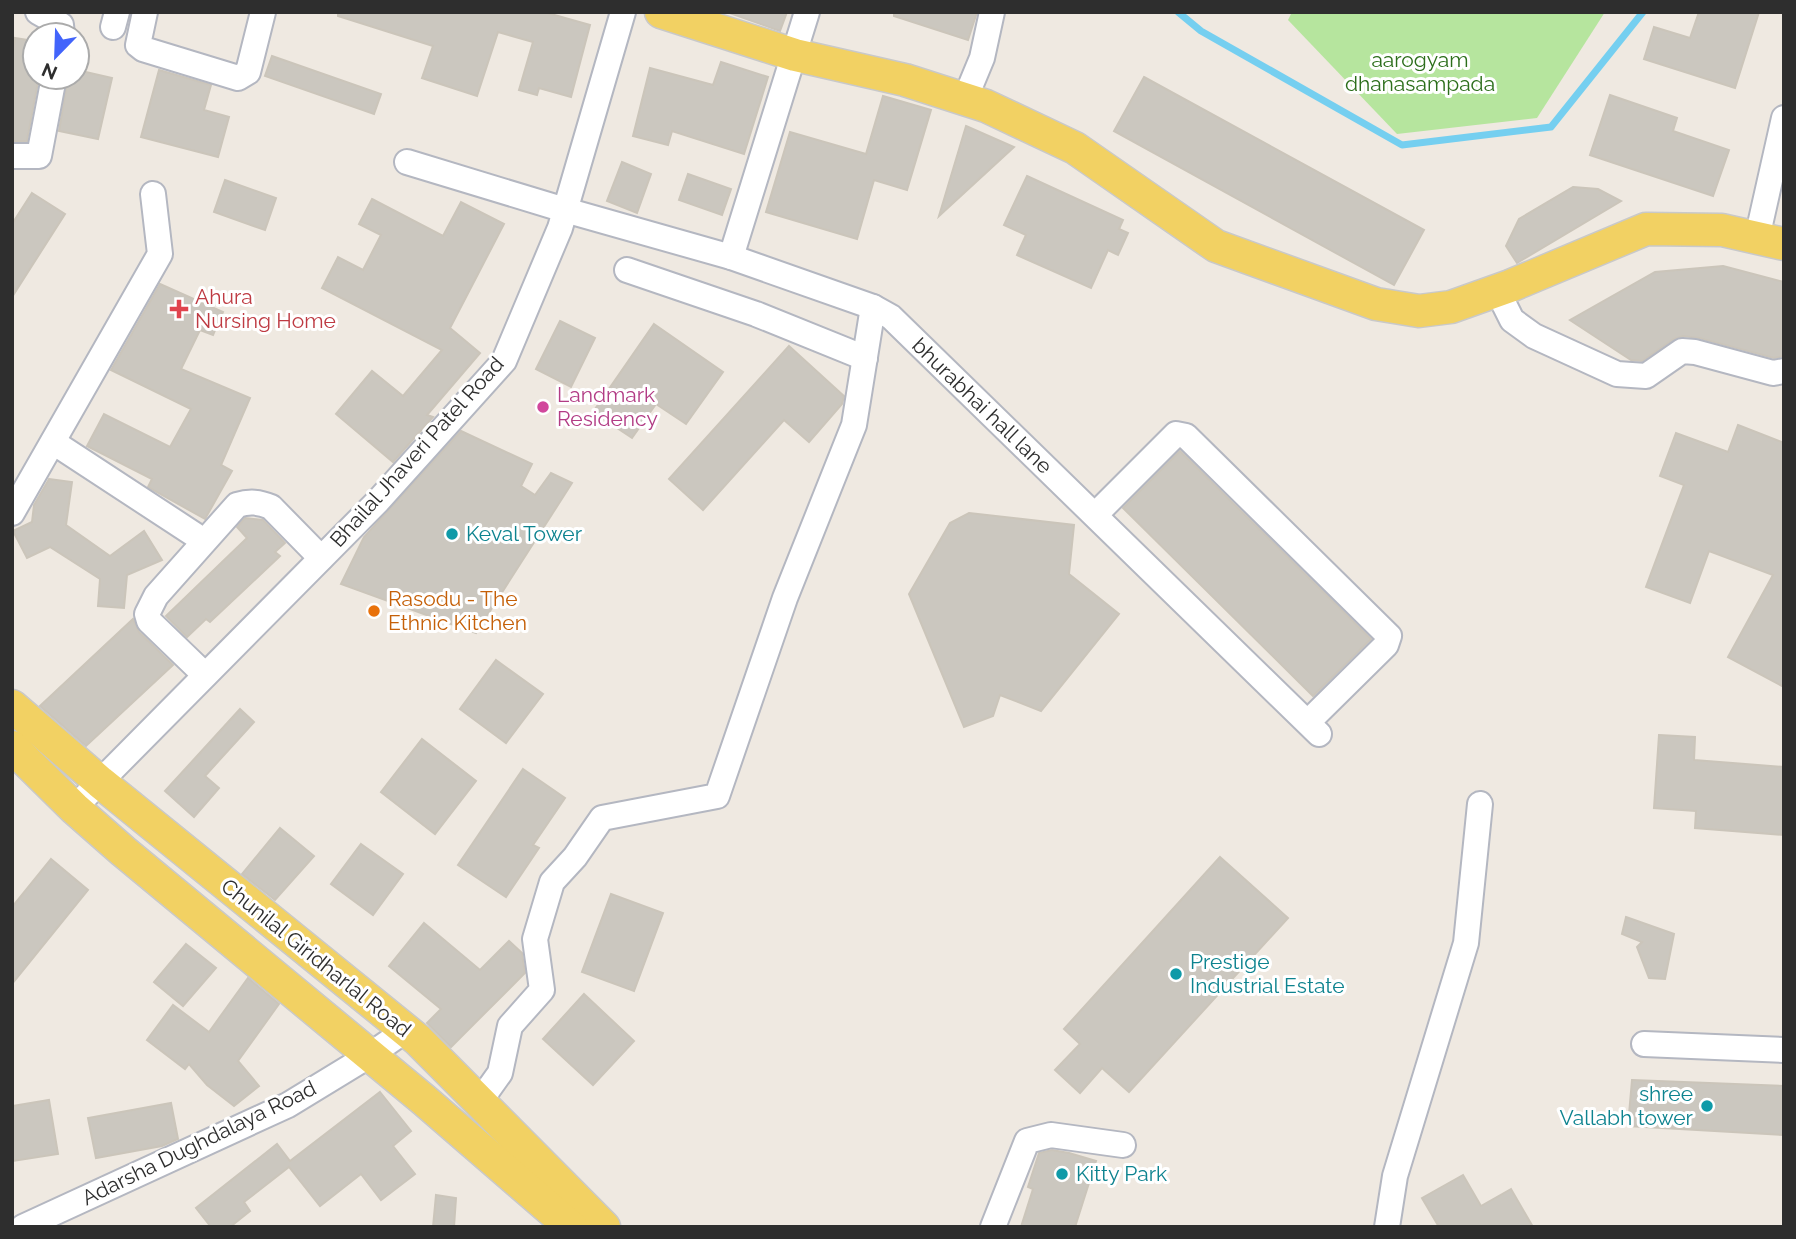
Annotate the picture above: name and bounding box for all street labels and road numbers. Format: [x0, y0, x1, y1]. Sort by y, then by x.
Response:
street label: bhurabhai hall lane [907, 333, 1057, 479]
street label: Bhailal Jhaveri Patel Road [325, 351, 509, 552]
street label: Chunilal Giridharlal Road [216, 873, 416, 1042]
street label: Adarsha Dughdalaya Road [78, 1075, 320, 1210]

